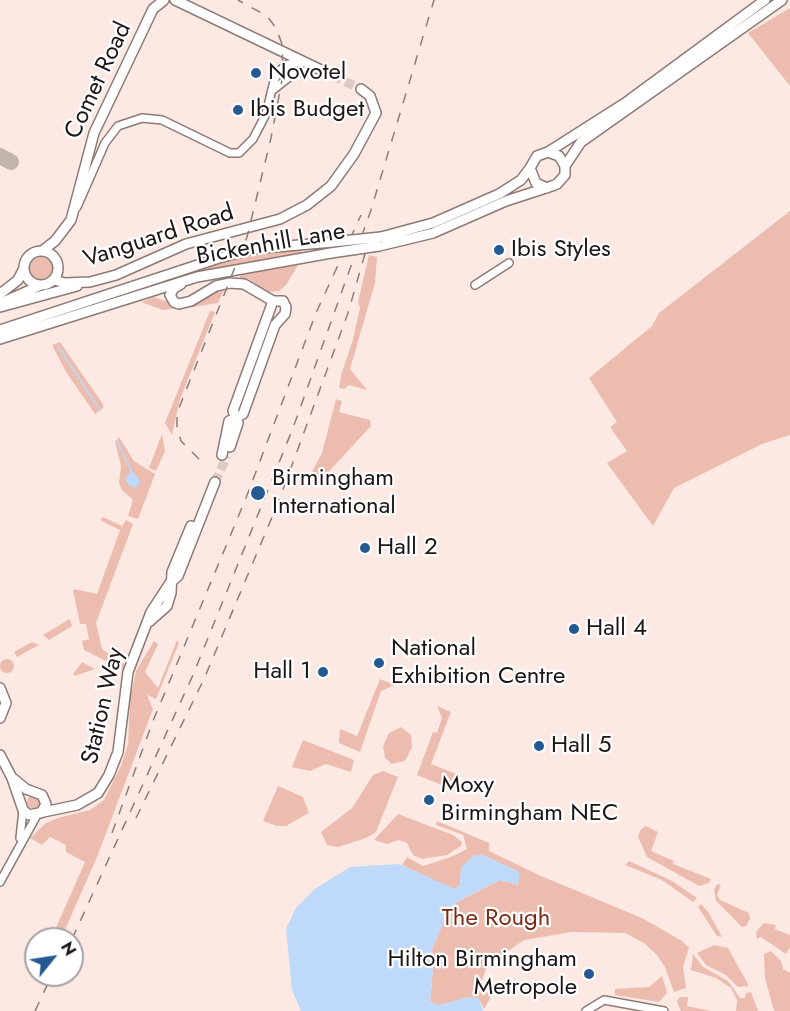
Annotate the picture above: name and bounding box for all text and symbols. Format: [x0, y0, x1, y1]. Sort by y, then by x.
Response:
street label: Comet Road [59, 18, 139, 144]
place label: Novotel [268, 59, 346, 87]
marker: Novotel [249, 66, 263, 80]
place label: Ibis Budget [250, 96, 364, 124]
marker: Ibis Budget [231, 103, 245, 117]
street label: Vanguard Road [80, 199, 238, 275]
street label: Bickenhill Lane [194, 218, 348, 272]
place label: Ibis Styles [511, 236, 611, 264]
marker: Ibis Styles [492, 243, 506, 257]
place label: Birmingham International [272, 465, 396, 521]
marker: Birmingham International [249, 484, 267, 502]
place label: Hall 2 [377, 534, 438, 562]
marker: Hall 2 [358, 541, 372, 555]
place label: Hall 4 [586, 615, 647, 643]
marker: Hall 4 [567, 622, 581, 636]
place label: National Exhibition Centre [391, 635, 565, 691]
street label: Station Way [77, 645, 131, 767]
marker: National Exhibition Centre [372, 656, 386, 670]
place label: Hall 1 [253, 658, 311, 686]
marker: Hall 1 [316, 665, 330, 679]
place label: Hall 5 [551, 732, 611, 760]
marker: Hall 5 [532, 739, 546, 753]
place label: Moxy Birmingham NEC [441, 772, 618, 828]
marker: Moxy Birmingham NEC [422, 793, 436, 807]
park label: The Rough [442, 905, 550, 933]
north arrow [24, 927, 84, 987]
text: N [55, 937, 81, 960]
place label: Hilton Birmingham Metropole [387, 946, 577, 1002]
marker: Hilton Birmingham Metropole [582, 967, 596, 981]

